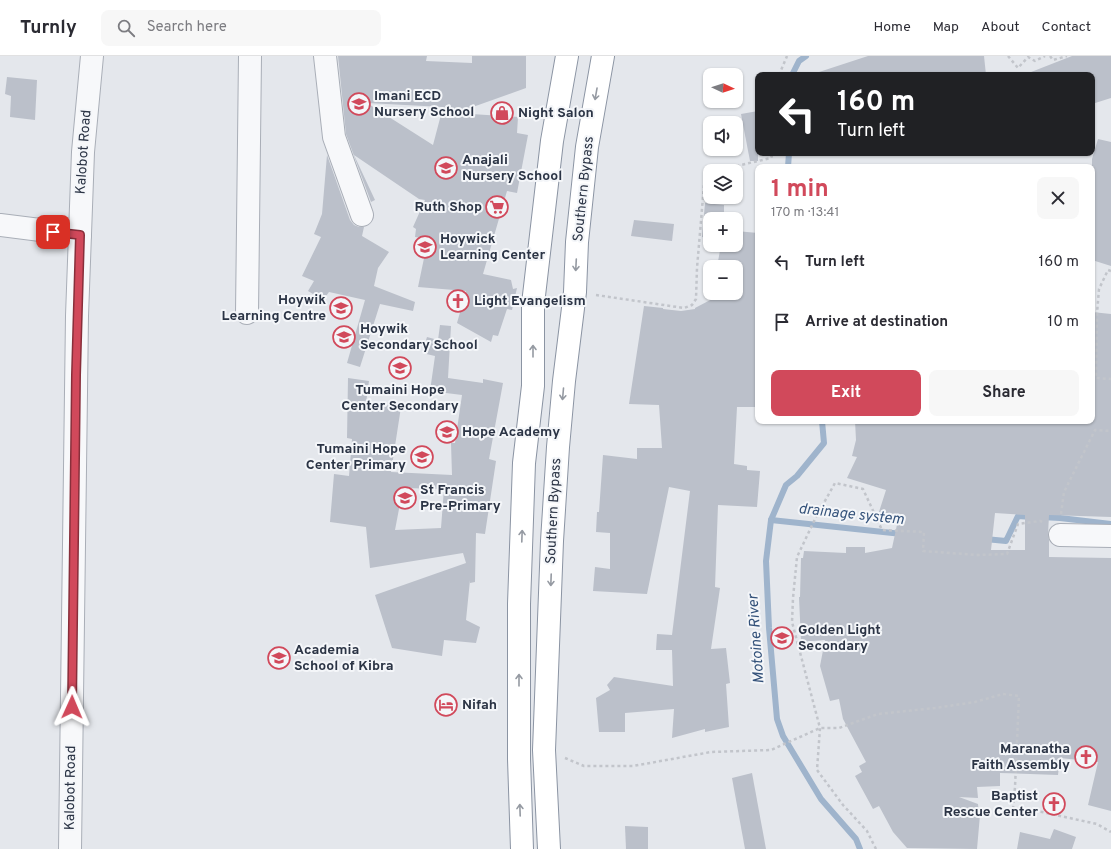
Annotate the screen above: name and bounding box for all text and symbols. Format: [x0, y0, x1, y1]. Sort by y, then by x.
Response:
search box [101, 10, 381, 46]
text: Turnly [20, 16, 77, 40]
icon: search [115, 17, 137, 39]
text: Search here [147, 18, 227, 37]
text: Home [874, 19, 911, 36]
text: Map [933, 19, 959, 36]
text: About [981, 19, 1020, 36]
text: Contact [1042, 19, 1091, 36]
north arrow [703, 68, 743, 108]
map controls [703, 68, 743, 300]
text: 160 m [837, 85, 915, 121]
place label: Imani ECD Nursery School [374, 88, 474, 121]
one-way arrow [592, 88, 600, 101]
icon: left [771, 88, 823, 140]
school or university icon: Imani ECD Nursery School [346, 91, 372, 117]
shop icon: Night Salon [489, 100, 515, 126]
place label: Night Salon [518, 105, 594, 122]
street label: Kalobot Road [73, 109, 95, 195]
button: sound [703, 116, 743, 156]
text: Turn left [837, 120, 905, 143]
street label: Southern Bypass [570, 135, 598, 243]
place label: Anajali Nursery School [462, 152, 562, 185]
school or university icon: Anajali Nursery School [433, 155, 459, 181]
button: layers [703, 164, 743, 204]
text: 1 min [771, 175, 829, 205]
button: close [1037, 177, 1079, 219]
supermarket icon: Ruth Shop [484, 194, 510, 220]
place label: Ruth Shop [414, 199, 482, 216]
text: 170 m · 13:41 [771, 205, 839, 221]
button: + [703, 212, 743, 252]
pin [36, 215, 70, 249]
icon: arrive [42, 221, 64, 243]
place label: Hoywick Learning Center [440, 231, 545, 264]
school or university icon: Hoywick Learning Center [412, 234, 438, 260]
icon: left [771, 251, 793, 273]
text: Turn left [805, 253, 865, 272]
text: 160 m [1039, 253, 1079, 272]
one-way arrow [573, 258, 580, 271]
button: − [703, 260, 743, 300]
church icon: Light Evangelism [445, 288, 471, 314]
place label: Hoywik Learning Centre [222, 292, 326, 325]
place label: Light Evangelism [474, 293, 586, 310]
school or university icon: Hoywik Learning Centre [328, 295, 354, 321]
icon: arrive [771, 311, 793, 333]
text: Arrive at destination [805, 313, 948, 332]
text: 10 m [1048, 313, 1079, 332]
place label: Hoywik Secondary School [360, 321, 478, 354]
school or university icon: Hoywik Secondary School [331, 324, 357, 350]
one-way arrow [529, 345, 537, 358]
school or university icon: Tumaini Hope Center Secondary [387, 355, 413, 381]
button: Exit [771, 370, 921, 416]
button: Share [929, 370, 1079, 416]
place label: Tumaini Hope Center Secondary [341, 382, 459, 415]
one-way arrow [559, 387, 567, 400]
school or university icon: Hope Academy [434, 419, 460, 445]
place label: Hope Academy [462, 424, 560, 441]
place label: Tumaini Hope Center Primary [306, 441, 406, 474]
school or university icon: Tumaini Hope Center Primary [409, 444, 435, 470]
street label: Southern Bypass [543, 458, 565, 564]
place label: St Francis Pre-Primary [420, 482, 501, 515]
school or university icon: St Francis Pre-Primary [392, 485, 418, 511]
water label: drainage system [797, 500, 905, 530]
one-way arrow [518, 530, 526, 543]
one-way arrow [547, 573, 554, 586]
water label: Motoine River [744, 592, 770, 684]
place label: Golden Light Secondary [798, 622, 881, 655]
school or university icon: Golden Light Secondary [769, 625, 795, 651]
place label: Academia School of Kibra [294, 642, 393, 675]
school or university icon: Academia School of Kibra [266, 645, 292, 671]
one-way arrow [515, 674, 523, 687]
position arrow [51, 686, 93, 728]
hotel icon: Nifah [433, 692, 459, 718]
place label: Nifah [462, 697, 497, 714]
place label: Maranatha Faith Assembly [971, 741, 1070, 774]
church icon: Maranatha Faith Assembly [1073, 744, 1099, 770]
street label: Kalobot Road [62, 746, 80, 830]
place label: Baptist Rescue Center [943, 788, 1038, 821]
church icon: Baptist Rescue Center [1041, 791, 1067, 817]
one-way arrow [516, 804, 524, 817]

